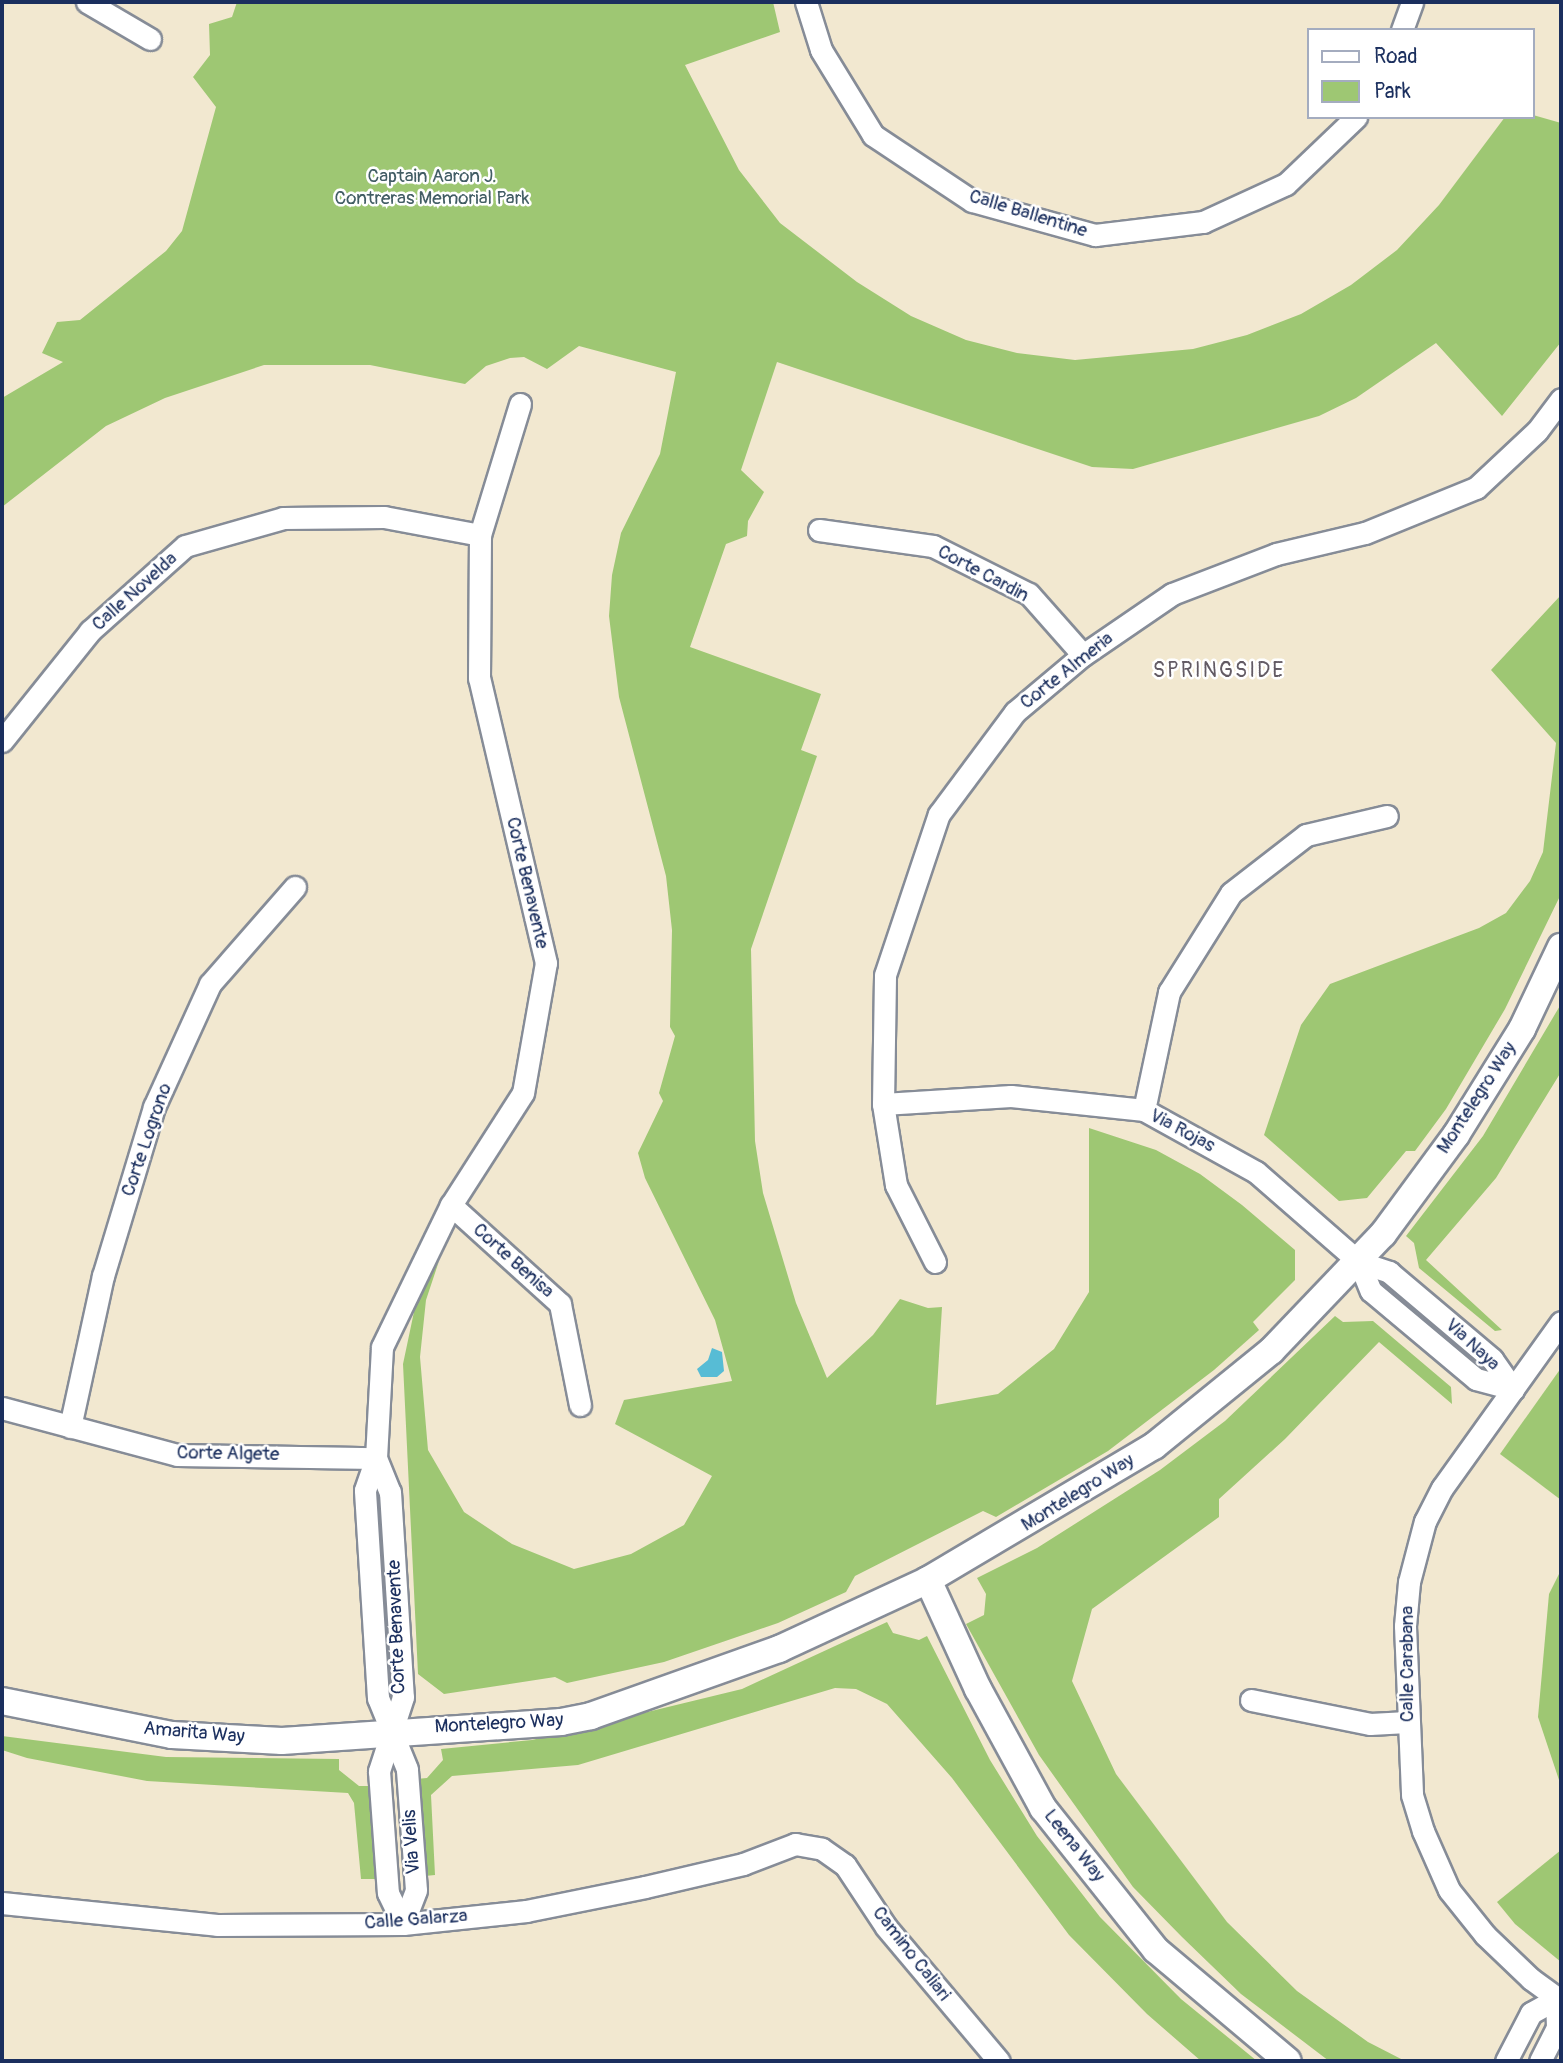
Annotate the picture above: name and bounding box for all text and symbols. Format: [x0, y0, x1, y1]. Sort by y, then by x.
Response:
legend [1308, 28, 1535, 119]
text: Road [1374, 43, 1418, 70]
text: Park [1374, 78, 1411, 105]
park label: Captain Aaron J. Contreras Memorial Park [335, 166, 529, 210]
street label: Calle Ballentine [966, 185, 1090, 243]
street label: Corte Cardin [933, 540, 1033, 608]
street label: Calle Novelda [88, 548, 182, 636]
street label: Corte Almeria [1016, 628, 1118, 714]
district label: SPRINGSIDE [1154, 658, 1284, 684]
street label: Corte Benavente [501, 815, 553, 951]
street label: Montelegro Way [1432, 1038, 1522, 1158]
street label: Corte Logrono [117, 1080, 177, 1200]
street label: Via Rojas [1145, 1104, 1219, 1158]
street label: Corte Benisa [468, 1219, 558, 1303]
street label: Via Naya [1440, 1314, 1504, 1376]
street label: Corte Algete [176, 1442, 280, 1466]
street label: Montelegro Way [1017, 1449, 1139, 1537]
street label: Corte Benavente [383, 1559, 411, 1695]
street label: Calle Carabana [1397, 1606, 1419, 1722]
street label: Montelegro Way [434, 1709, 564, 1739]
street label: Amarita Way [142, 1717, 246, 1749]
street label: Leena Way [1039, 1805, 1109, 1887]
street label: Via Velis [398, 1809, 426, 1875]
street label: Camino Caliari [867, 1902, 955, 2006]
street label: Calle Galarza [364, 1905, 468, 1935]

